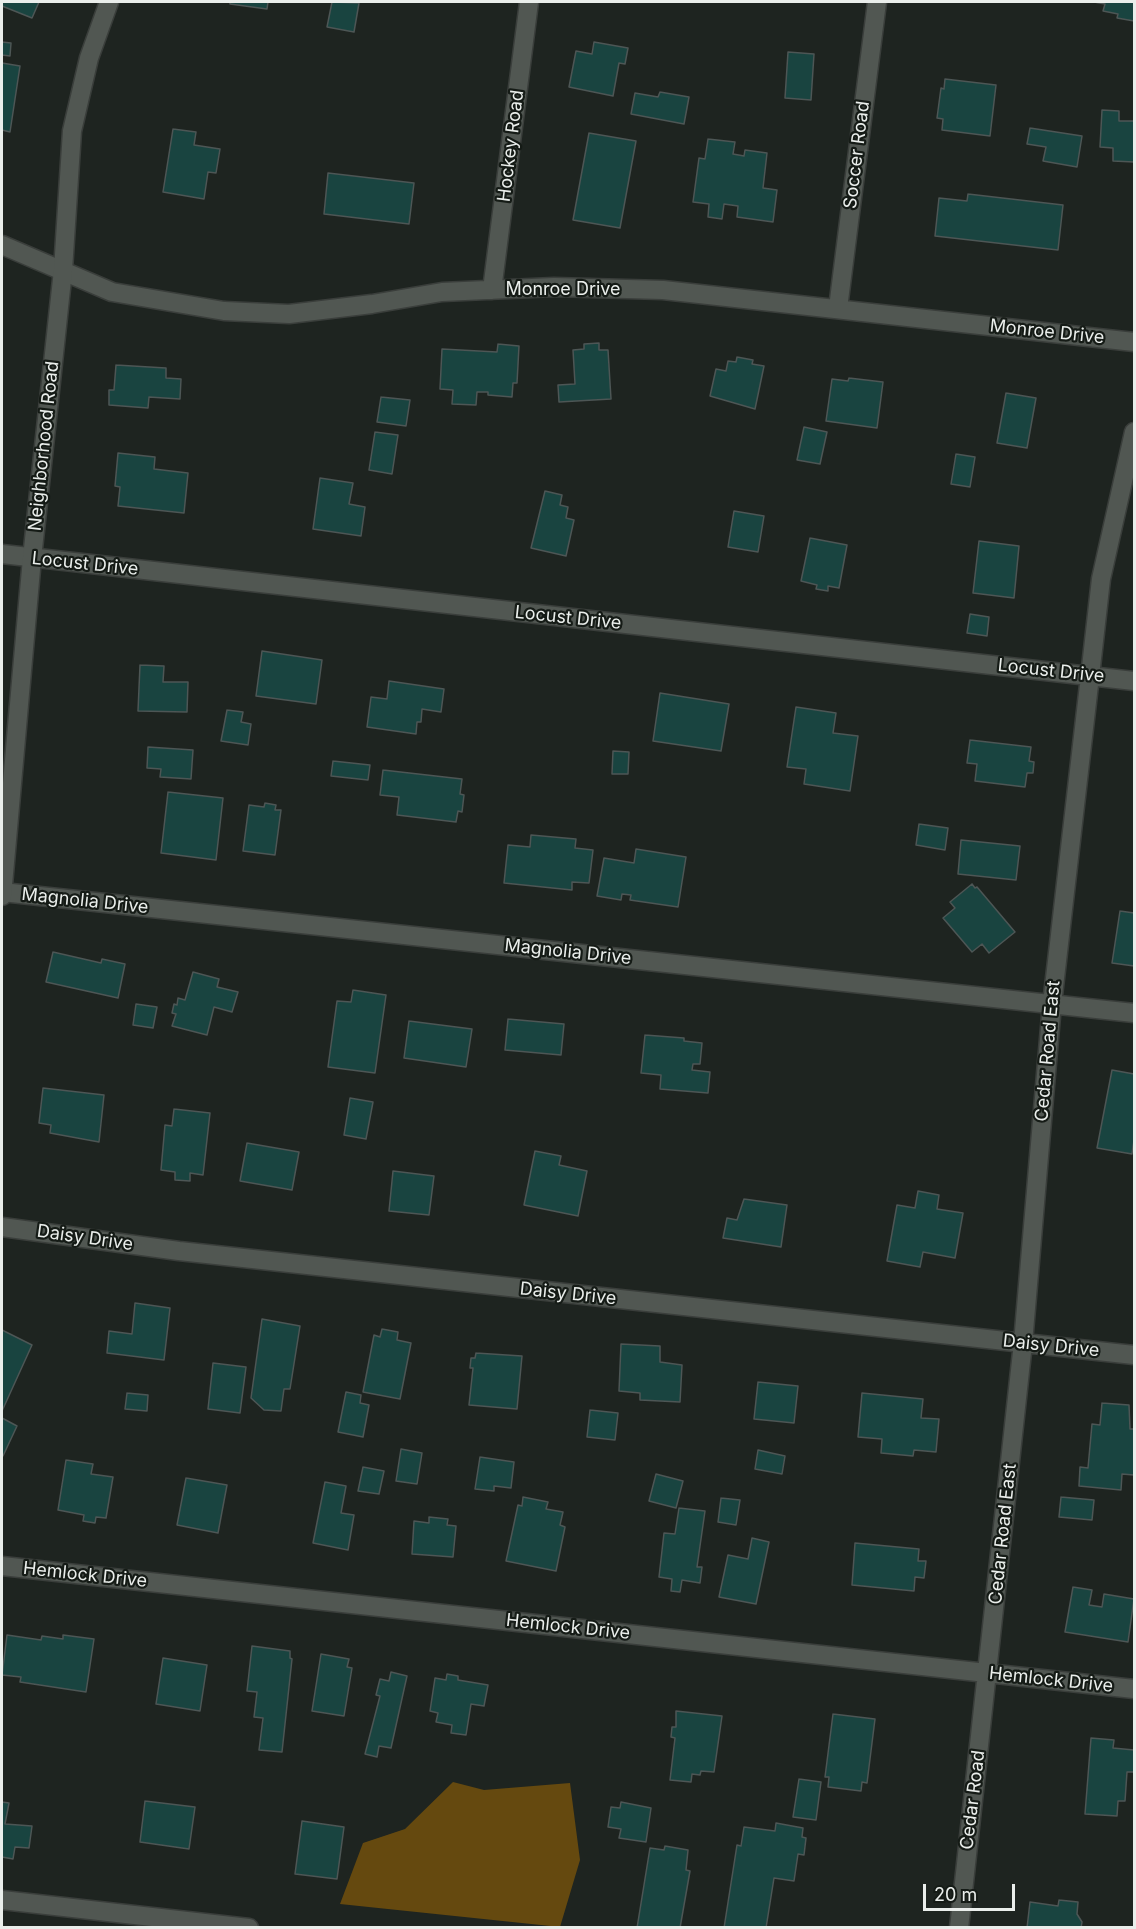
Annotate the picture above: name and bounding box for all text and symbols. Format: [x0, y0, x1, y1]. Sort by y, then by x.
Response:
street label: Hockey Road [493, 89, 529, 203]
street label: Soccer Road [840, 100, 874, 210]
street label: Monroe Drive [505, 279, 621, 301]
street label: Monroe Drive [989, 315, 1105, 349]
street label: Neighborhood Road [24, 360, 64, 532]
street label: Locust Drive [31, 548, 139, 580]
street label: Locust Drive [514, 602, 622, 634]
street label: Locust Drive [997, 655, 1105, 687]
street label: Magnolia Drive [21, 884, 149, 918]
street label: Magnolia Drive [504, 935, 632, 969]
street label: Cedar Road East [1031, 980, 1065, 1122]
street label: Daisy Drive [36, 1221, 134, 1255]
street label: Daisy Drive [519, 1278, 617, 1310]
street label: Daisy Drive [1002, 1330, 1100, 1362]
street label: Cedar Road East [985, 1463, 1021, 1605]
street label: Hemlock Drive [22, 1558, 148, 1592]
street label: Hemlock Drive [505, 1610, 631, 1644]
street label: Hemlock Drive [988, 1663, 1114, 1697]
street label: Cedar Road [956, 1749, 990, 1851]
scale bar [926, 1872, 1018, 1910]
text: 20 m [934, 1884, 977, 1905]

